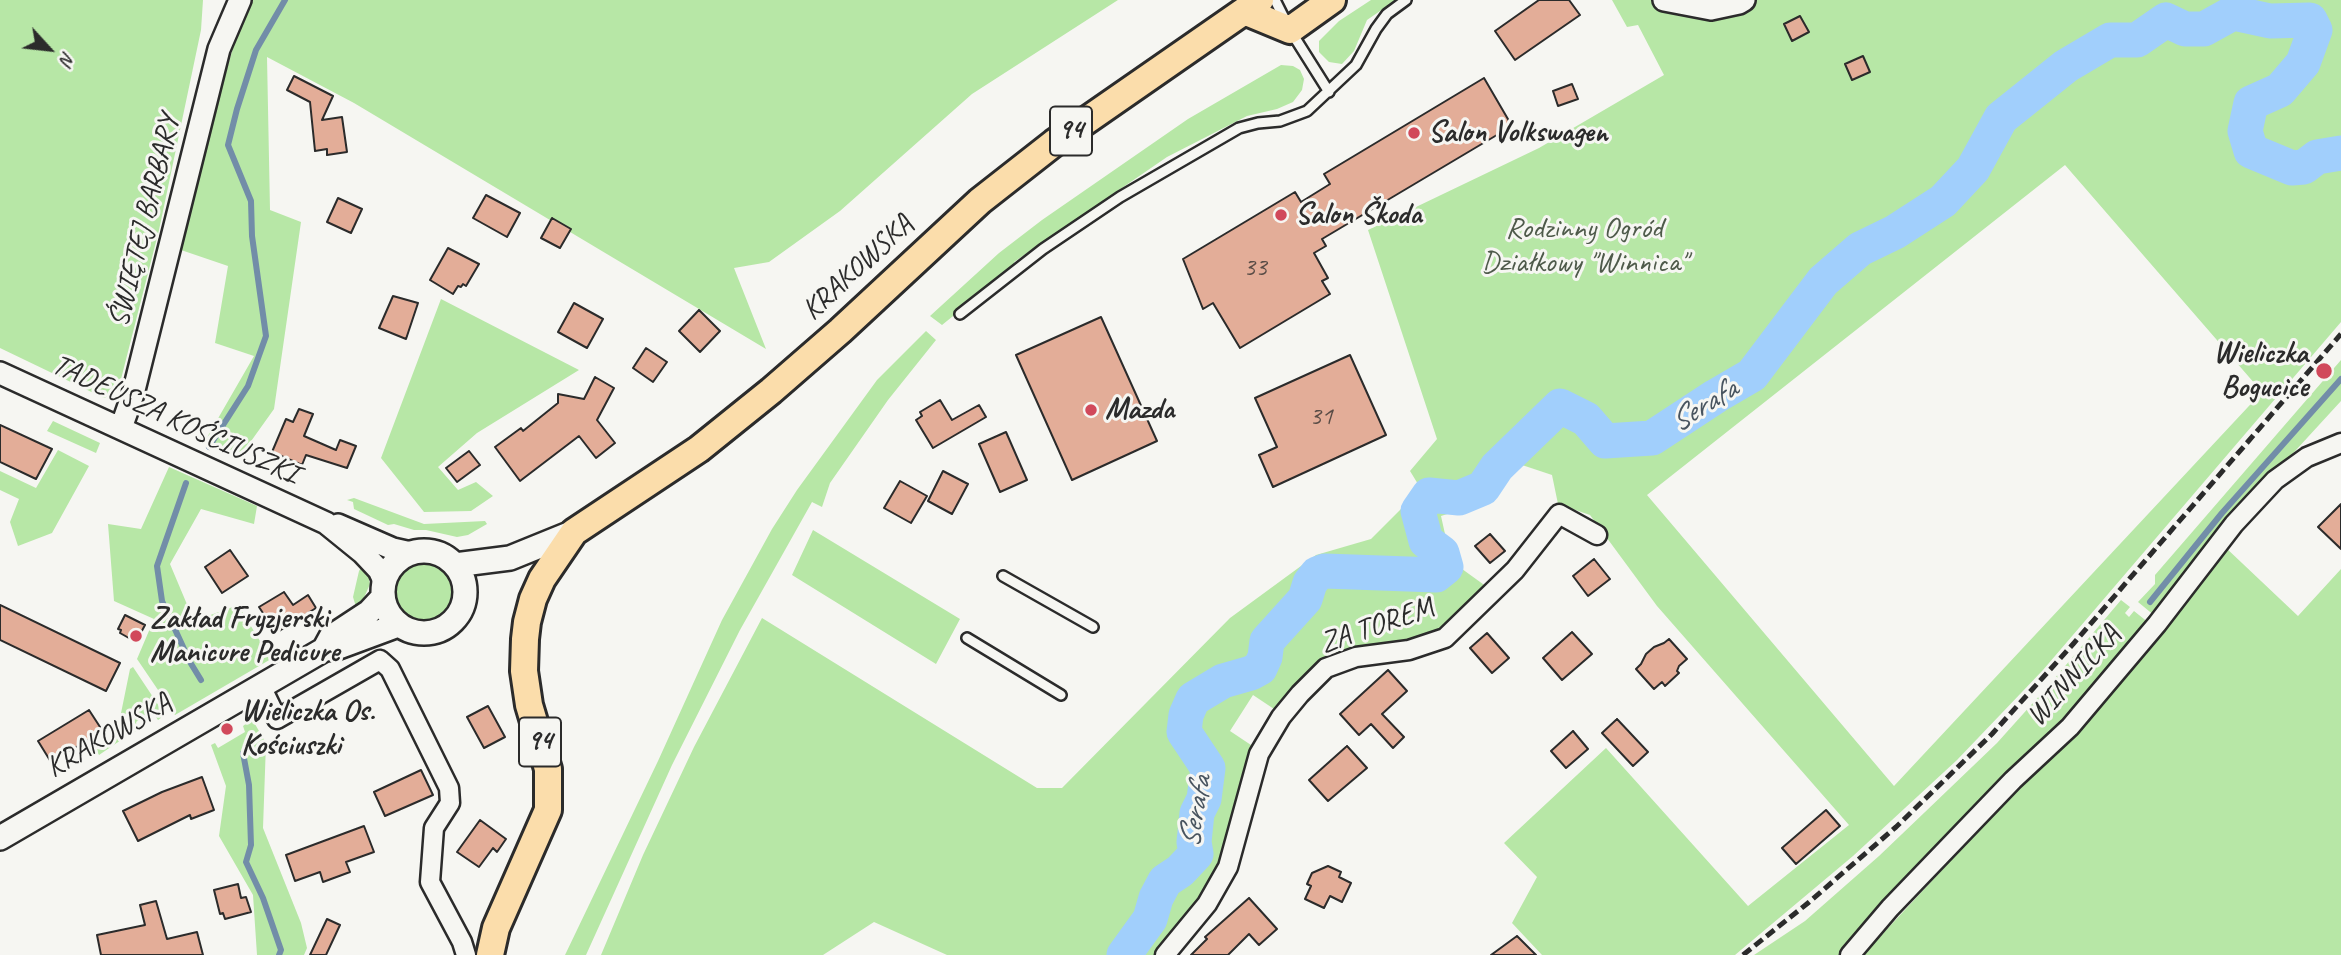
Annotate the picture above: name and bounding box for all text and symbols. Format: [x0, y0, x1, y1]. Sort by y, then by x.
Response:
north arrow [14, 14, 84, 84]
text: N [54, 48, 81, 69]
road number: 94 [1050, 106, 1092, 156]
street label: ŚWIĘTEJ BARBARY [101, 111, 189, 331]
place label: Salon Volkswagen [1428, 115, 1607, 151]
marker: Salon Volkswagen [1406, 125, 1422, 141]
place label: Salon Škoda [1295, 197, 1421, 233]
street label: KRAKOWSKA [795, 207, 921, 329]
marker: Salon Škoda [1273, 207, 1289, 223]
park label: Rodzinny Ogród Działkowy "Winnica" [1481, 211, 1687, 282]
house number: 33 [1243, 252, 1267, 284]
place label: Wieliczka Bogucice [2214, 336, 2308, 406]
street label: TADEUSZA KOŚCIUSZKI [46, 347, 304, 493]
marker: Wieliczka Bogucice [2314, 361, 2334, 381]
water label: Serafa [1663, 371, 1745, 441]
place label: Mazda [1105, 392, 1174, 428]
house number: 31 [1309, 401, 1333, 433]
marker: Mazda [1083, 402, 1099, 418]
street label: ZA TOREM [1315, 590, 1439, 662]
place label: Zakład Fryzjerski Manicure Pedicure [150, 601, 339, 672]
street label: WINNICKA [2019, 618, 2129, 734]
marker: Zakład Fryzjerski Manicure Pedicure [128, 628, 144, 644]
street label: KRAKOWSKA [40, 686, 178, 786]
place label: Wieliczka Os. Kościuszki [241, 694, 375, 764]
road number: 94 [519, 718, 561, 766]
marker: Wieliczka Os. Kościuszki [219, 721, 235, 737]
water label: Serafa [1171, 773, 1221, 851]

